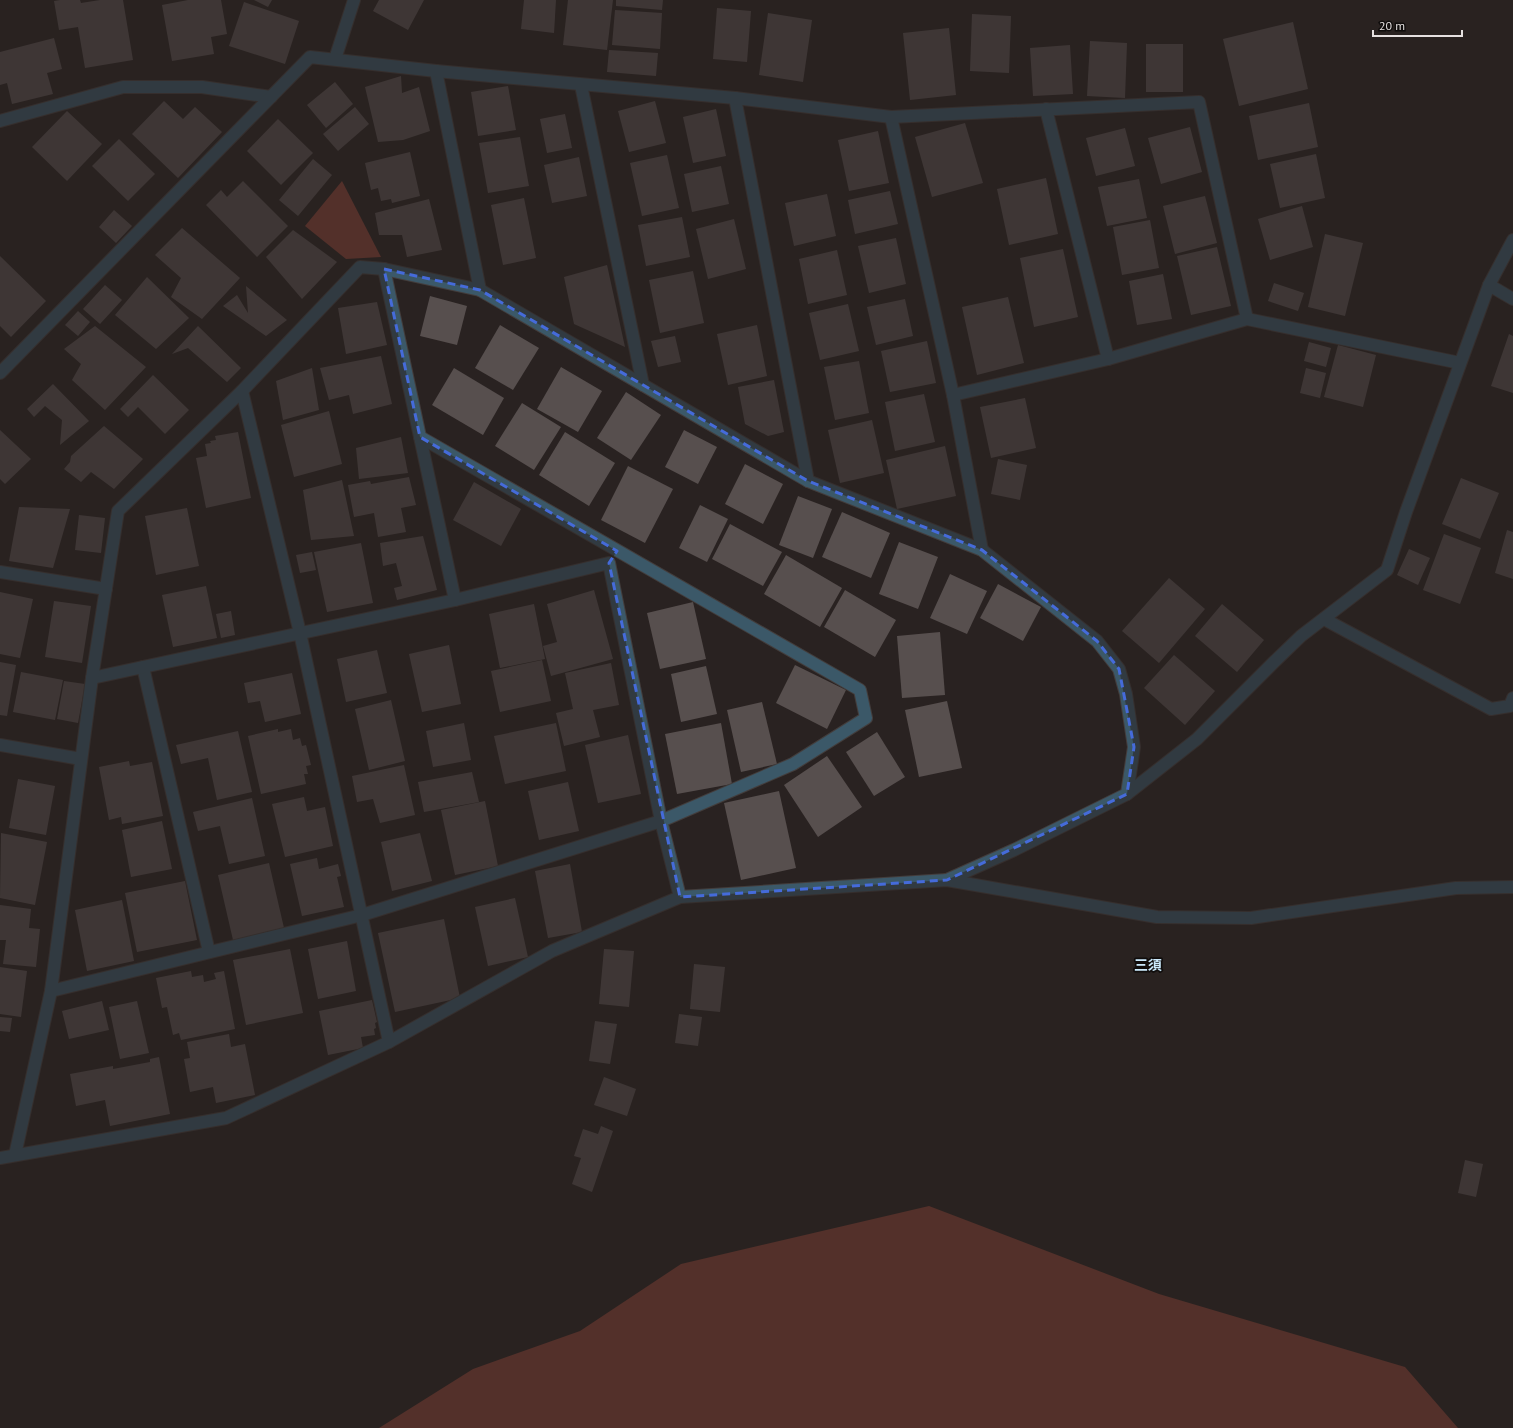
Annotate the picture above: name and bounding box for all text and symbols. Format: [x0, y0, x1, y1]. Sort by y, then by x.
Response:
scale bar [1373, 12, 1462, 38]
text: 20 m [1379, 18, 1405, 33]
district label: 三須 [1134, 956, 1162, 974]

